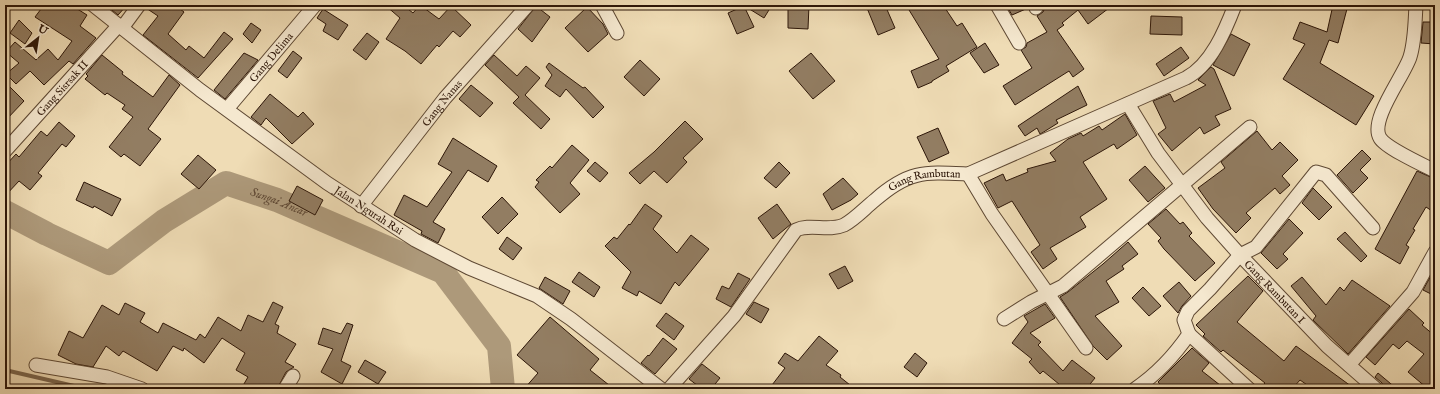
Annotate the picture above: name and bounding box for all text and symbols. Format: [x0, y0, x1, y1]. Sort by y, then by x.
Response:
north arrow [18, 18, 58, 58]
text: U [34, 21, 51, 39]
street label: Gang Delima [247, 30, 297, 86]
street label: Gang Sisrsak II [34, 58, 92, 120]
street label: Gang Nanas [419, 77, 466, 130]
street label: Gang Rambutan [886, 167, 961, 195]
street label: Jalan Ngurah Rai [330, 183, 405, 238]
water label: Sungai Ancar [248, 185, 311, 221]
street label: Gang Rambutan I [1241, 258, 1308, 327]

